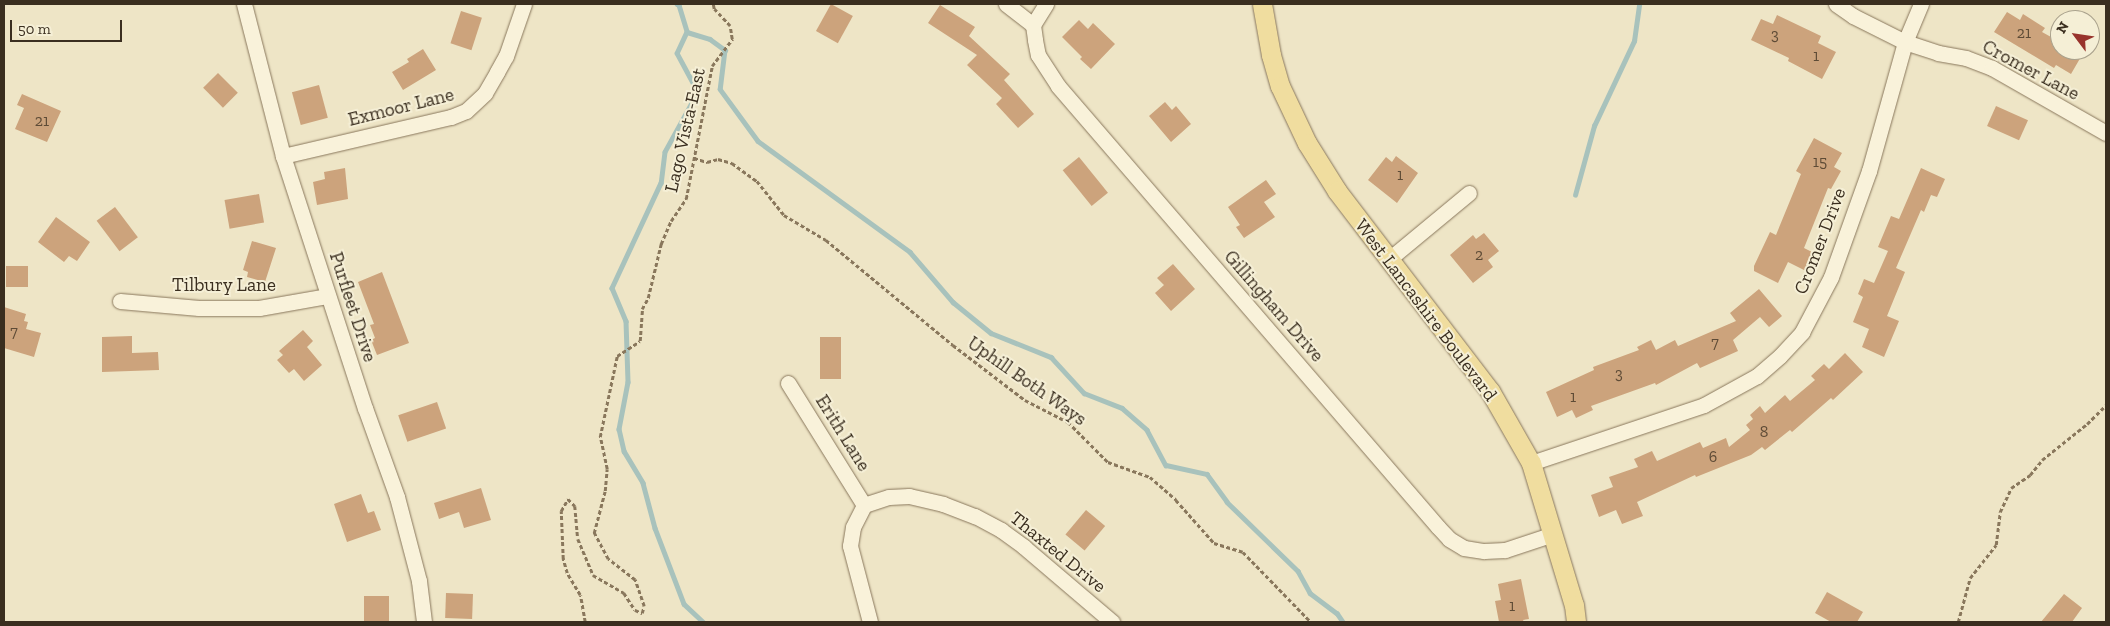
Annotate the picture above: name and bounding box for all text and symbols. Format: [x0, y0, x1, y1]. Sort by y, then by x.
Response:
scale bar [12, 10, 125, 42]
north arrow [2050, 10, 2100, 60]
text: N [2053, 19, 2073, 36]
text: 50 m [18, 20, 51, 38]
house number: 21 [2017, 23, 2031, 43]
house number: 3 [1771, 25, 1779, 45]
street label: Cromer Lane [1978, 35, 2084, 105]
house number: 1 [1813, 46, 1819, 66]
street label: Lago Vista-East [660, 65, 710, 195]
street label: Exmoor Lane [346, 83, 456, 131]
house number: 21 [35, 111, 49, 131]
house number: 15 [1813, 152, 1827, 172]
house number: 1 [1397, 165, 1403, 185]
street label: Cromer Drive [1789, 184, 1851, 298]
street label: West Lancashire Boulevard [1350, 214, 1502, 406]
house number: 2 [1475, 245, 1483, 265]
street label: Gillingham Drive [1219, 246, 1329, 366]
street label: Purfleet Drive [324, 249, 382, 365]
street label: Tilbury Lane [172, 274, 276, 296]
house number: 7 [10, 322, 18, 342]
street label: Uphill Both Ways [963, 331, 1091, 431]
house number: 7 [1711, 333, 1719, 353]
house number: 3 [1615, 364, 1623, 384]
house number: 1 [1570, 387, 1576, 407]
street label: Erith Lane [811, 391, 875, 475]
house number: 8 [1760, 422, 1768, 442]
house number: 6 [1709, 447, 1717, 467]
street label: Thaxted Drive [1005, 506, 1111, 598]
house number: 1 [1509, 596, 1515, 616]

